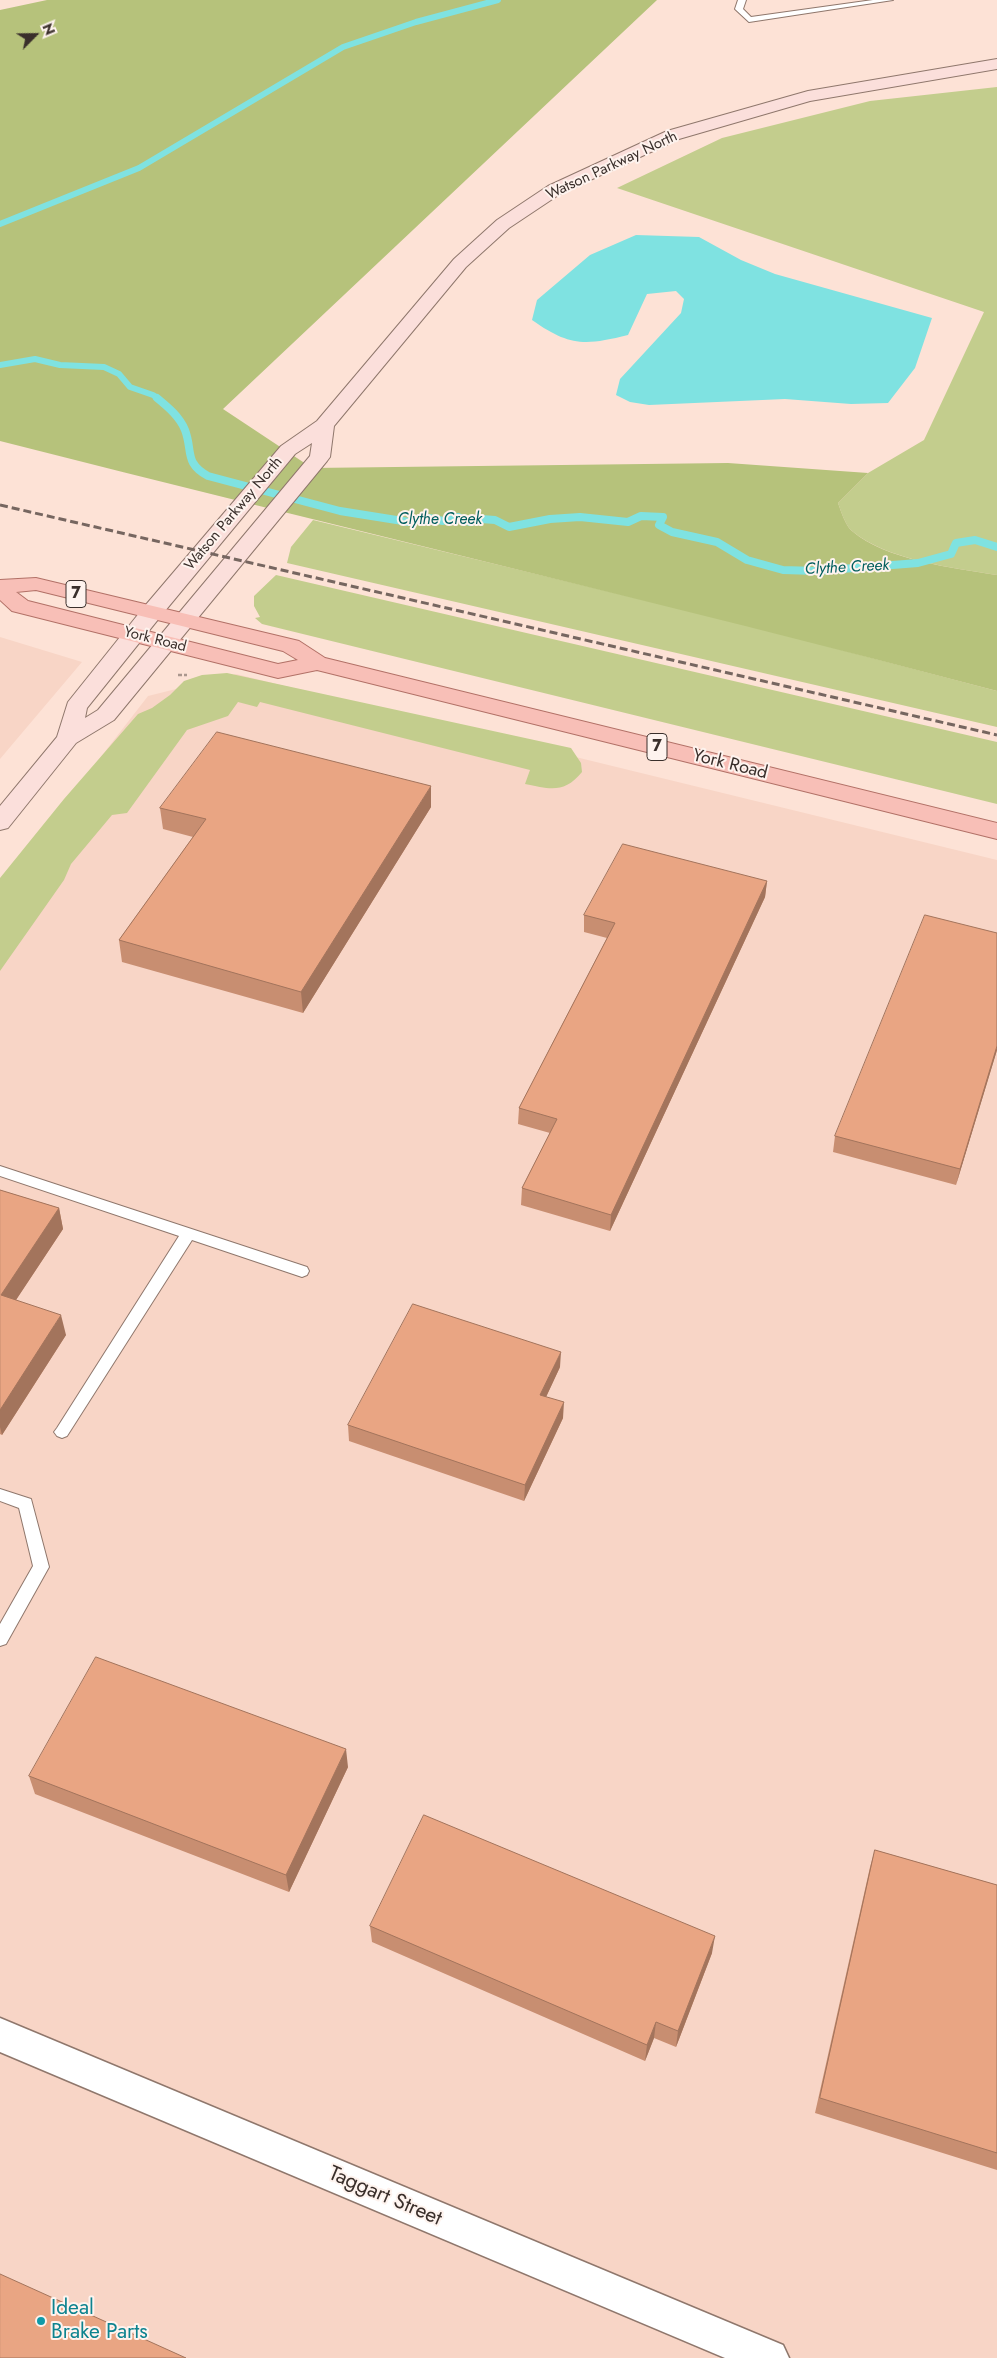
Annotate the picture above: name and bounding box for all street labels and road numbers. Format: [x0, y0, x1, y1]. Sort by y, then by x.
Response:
street label: Watson Parkway North [544, 128, 680, 204]
street label: Watson Parkway North [181, 454, 287, 574]
road number: 7 [66, 580, 86, 608]
street label: York Road [122, 624, 188, 656]
road number: 7 [647, 734, 667, 760]
street label: York Road [690, 745, 770, 785]
street label: Taggart Street [325, 2162, 445, 2232]

